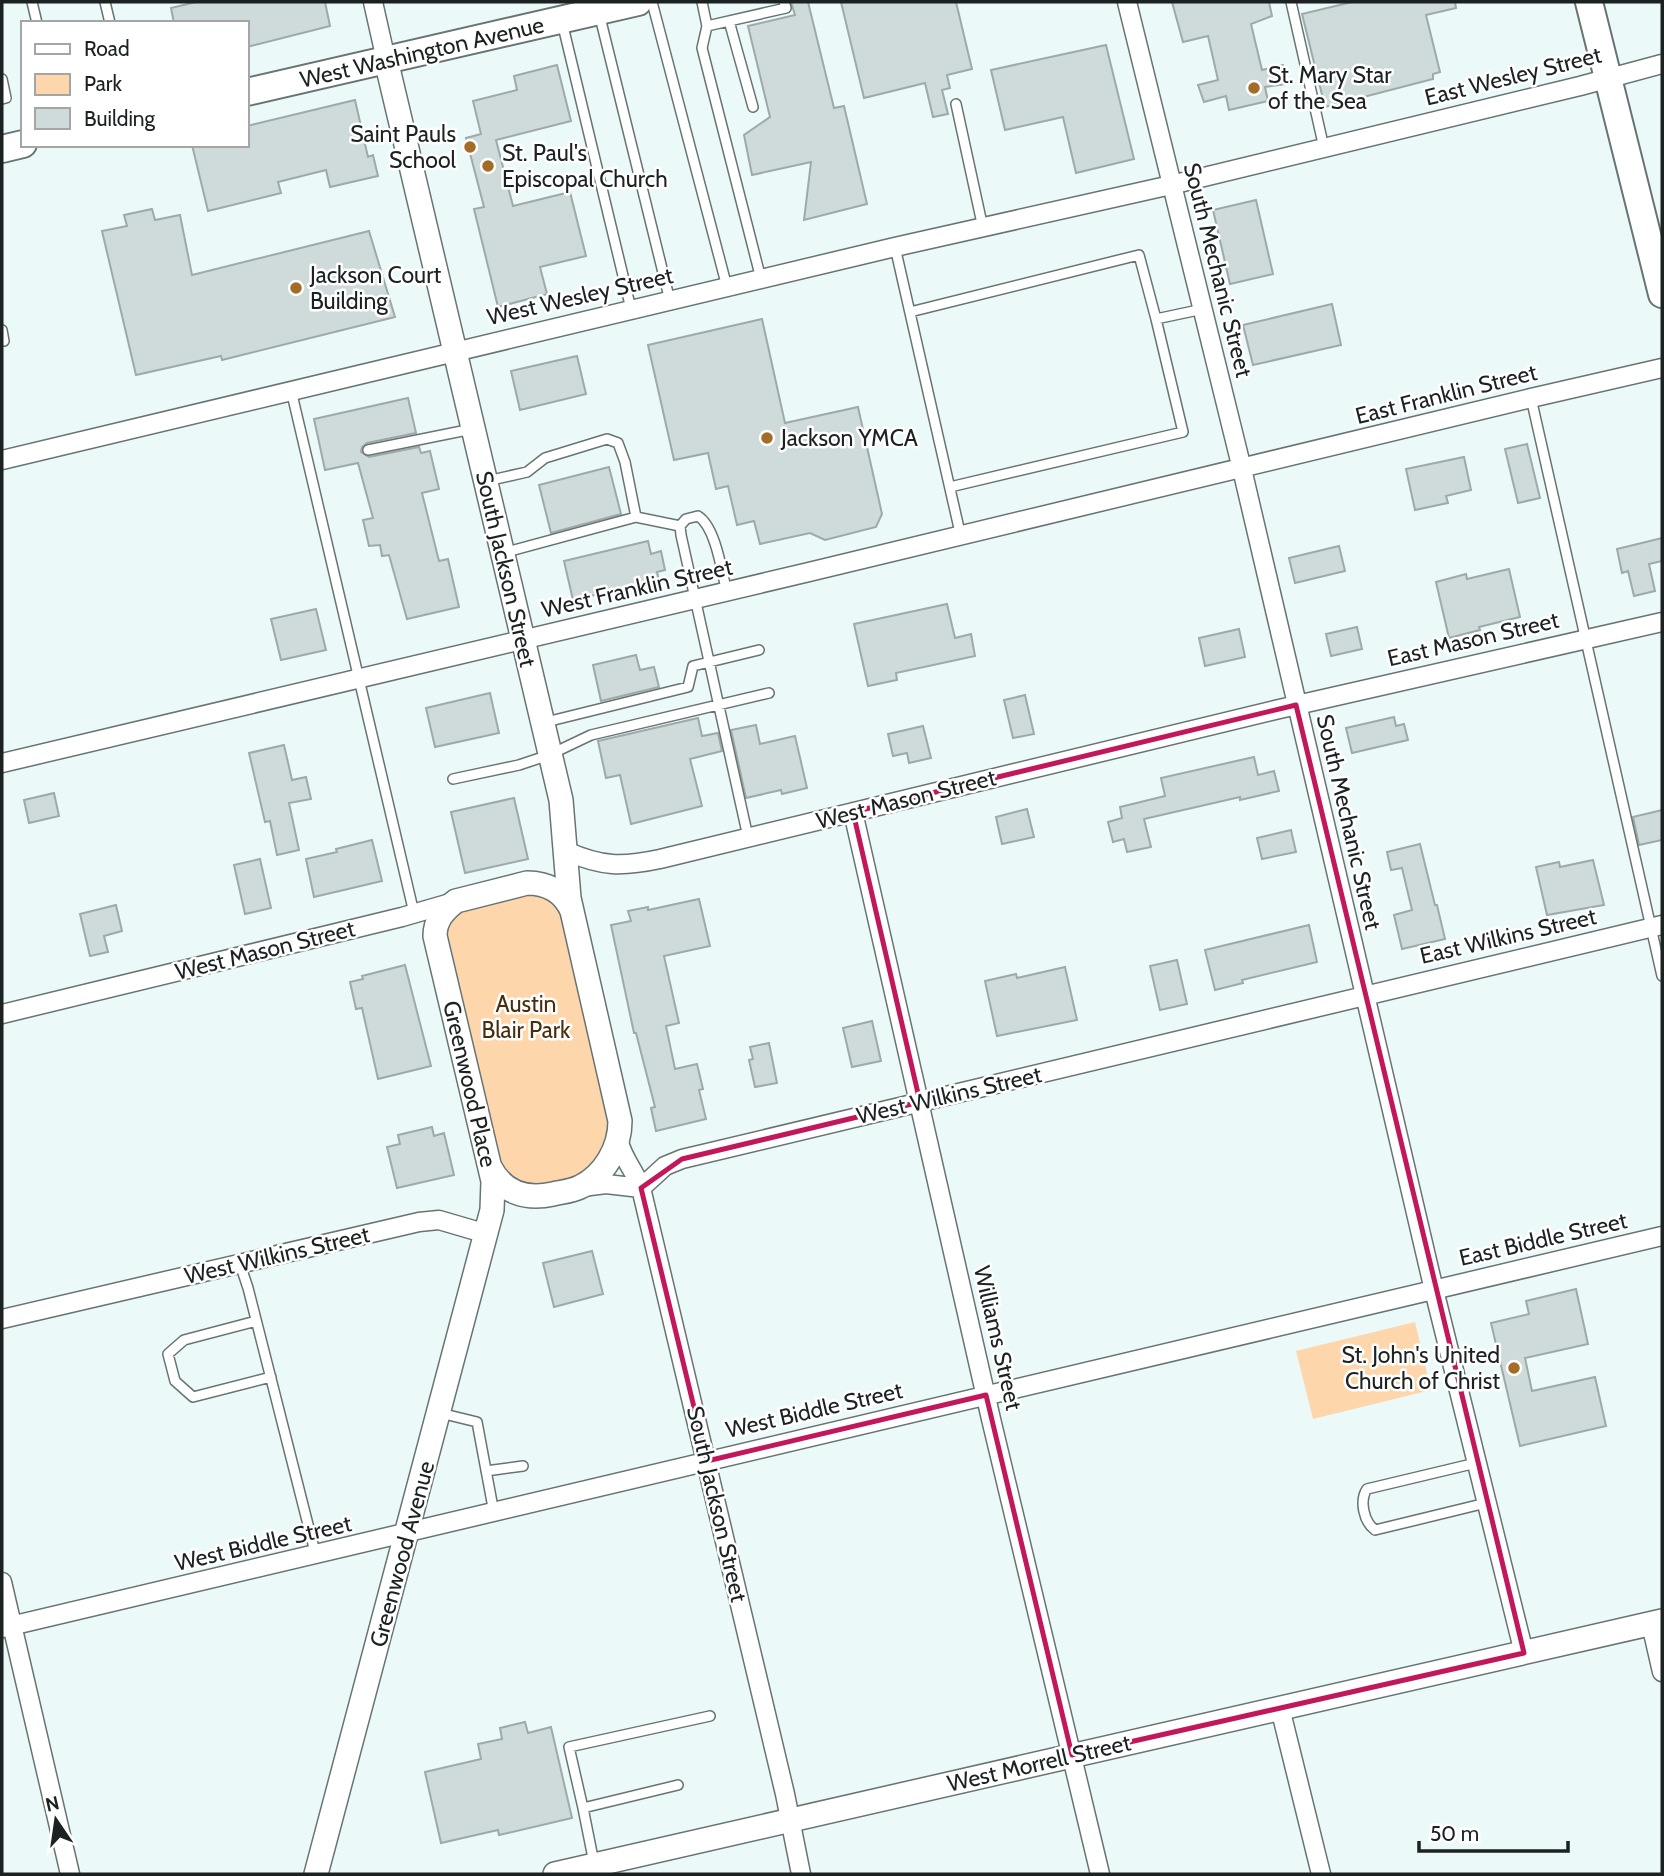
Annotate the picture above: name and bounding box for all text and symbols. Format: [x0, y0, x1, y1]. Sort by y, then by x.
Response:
street label: West Washington Avenue [297, 10, 547, 94]
legend [21, 21, 248, 147]
text: Road [84, 36, 130, 61]
street label: East Wesley Street [1422, 40, 1605, 112]
place label: St. Mary Star of the Sea [1268, 61, 1392, 115]
text: Park [84, 71, 122, 96]
marker: St. Mary Star of the Sea [1246, 80, 1262, 96]
text: Building [84, 106, 156, 131]
place label: Saint Pauls School [350, 120, 457, 174]
marker: Saint Pauls School [462, 139, 478, 155]
place label: St. Paul's Episcopal Church [502, 139, 668, 193]
marker: St. Paul's Episcopal Church [480, 158, 496, 174]
street label: South Mechanic Street [1178, 160, 1258, 380]
place label: Jackson Court Building [309, 261, 441, 315]
street label: West Wesley Street [484, 261, 676, 331]
marker: Jackson Court Building [288, 280, 304, 296]
street label: East Franklin Street [1352, 358, 1540, 430]
place label: Jackson YMCA [780, 424, 918, 452]
marker: Jackson YMCA [759, 430, 775, 446]
street label: South Jackson Street [470, 468, 542, 670]
street label: West Franklin Street [539, 552, 735, 624]
street label: East Mason Street [1385, 606, 1562, 672]
street label: South Mechanic Street [1311, 712, 1387, 933]
street label: West Mason Street [813, 763, 999, 835]
street label: East Wilkins Street [1417, 902, 1599, 970]
street label: West Mason Street [172, 914, 358, 986]
park label: Austin Blair Park [482, 990, 571, 1044]
street label: Greenwood Place [437, 998, 503, 1170]
street label: West Wilkins Street [854, 1060, 1044, 1130]
street label: East Biddle Street [1456, 1206, 1630, 1272]
street label: West Wilkins Street [182, 1220, 372, 1290]
street label: Williams Street [968, 1263, 1028, 1413]
place label: St. John's United Church of Christ [1342, 1341, 1500, 1395]
marker: St. John's United Church of Christ [1506, 1360, 1522, 1376]
street label: West Biddle Street [723, 1376, 905, 1444]
street label: South Jackson Street [681, 1403, 753, 1605]
street label: Greenwood Avenue [364, 1458, 440, 1650]
street label: West Biddle Street [172, 1509, 354, 1577]
street label: West Morrell Street [945, 1728, 1134, 1798]
north arrow [21, 1785, 91, 1855]
text: N [43, 1791, 61, 1817]
scale bar [1419, 1810, 1568, 1854]
text: 50 m [1430, 1821, 1479, 1846]

